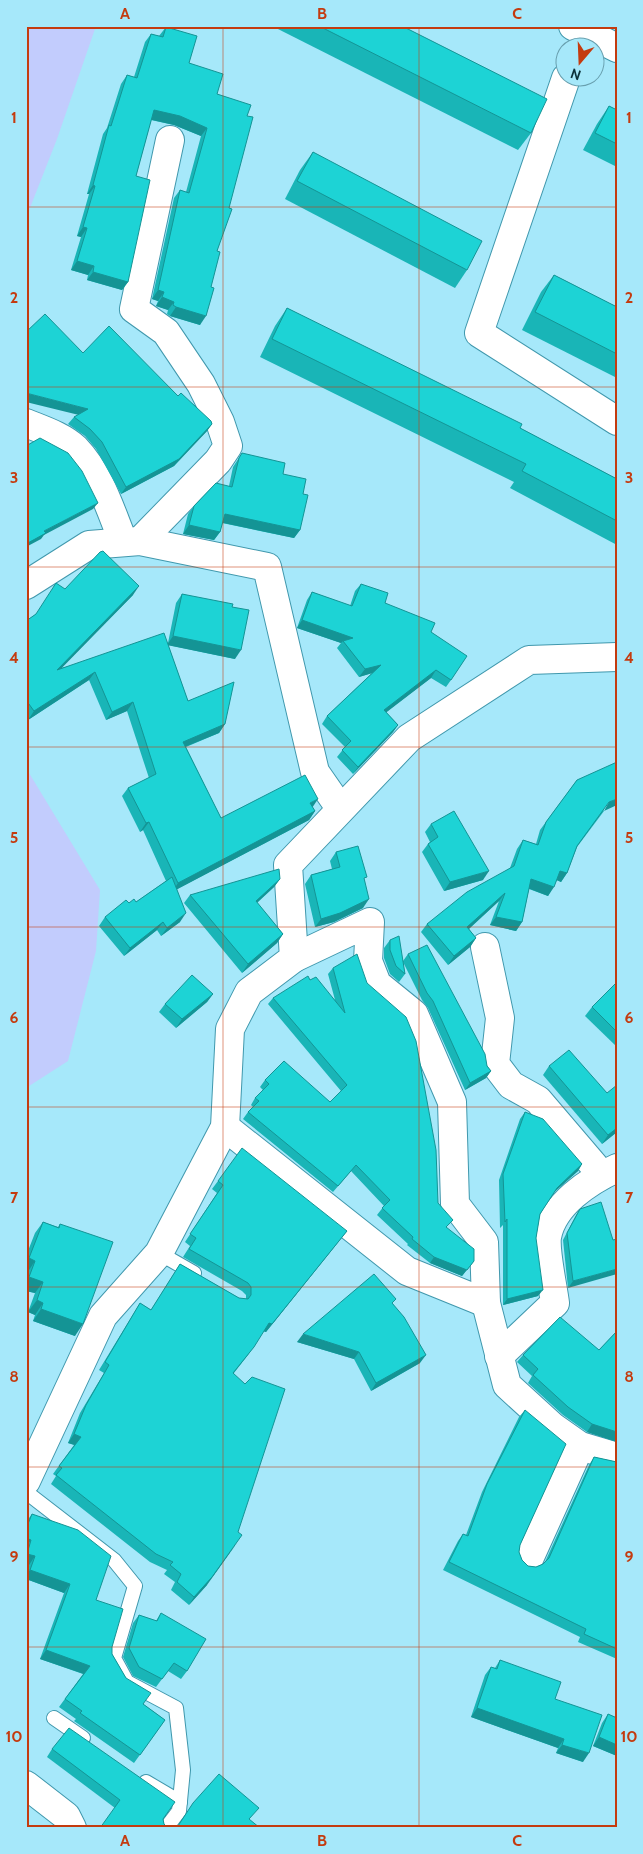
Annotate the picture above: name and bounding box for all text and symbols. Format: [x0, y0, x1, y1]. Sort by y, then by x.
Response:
text: A [120, 4, 130, 23]
text: B [317, 4, 327, 23]
text: C [512, 4, 522, 23]
north arrow [556, 38, 606, 88]
text: N [568, 64, 583, 84]
text: 1 [11, 108, 17, 127]
text: 1 [626, 108, 632, 127]
text: 2 [10, 288, 18, 307]
text: 2 [625, 288, 633, 307]
text: 3 [10, 468, 18, 487]
text: 3 [625, 468, 633, 487]
text: 4 [9, 648, 19, 667]
text: 4 [624, 648, 634, 667]
text: 5 [10, 828, 18, 847]
text: 5 [625, 828, 633, 847]
text: 6 [10, 1008, 19, 1027]
text: 6 [625, 1008, 634, 1027]
text: 7 [10, 1188, 19, 1207]
text: 7 [625, 1188, 634, 1207]
text: 8 [9, 1367, 19, 1386]
text: 8 [624, 1367, 634, 1386]
text: 9 [10, 1547, 19, 1566]
text: 9 [625, 1547, 634, 1566]
text: 10 [5, 1727, 23, 1746]
text: 10 [620, 1727, 638, 1746]
text: A [120, 1831, 130, 1850]
text: B [317, 1831, 327, 1850]
text: C [512, 1831, 522, 1850]

